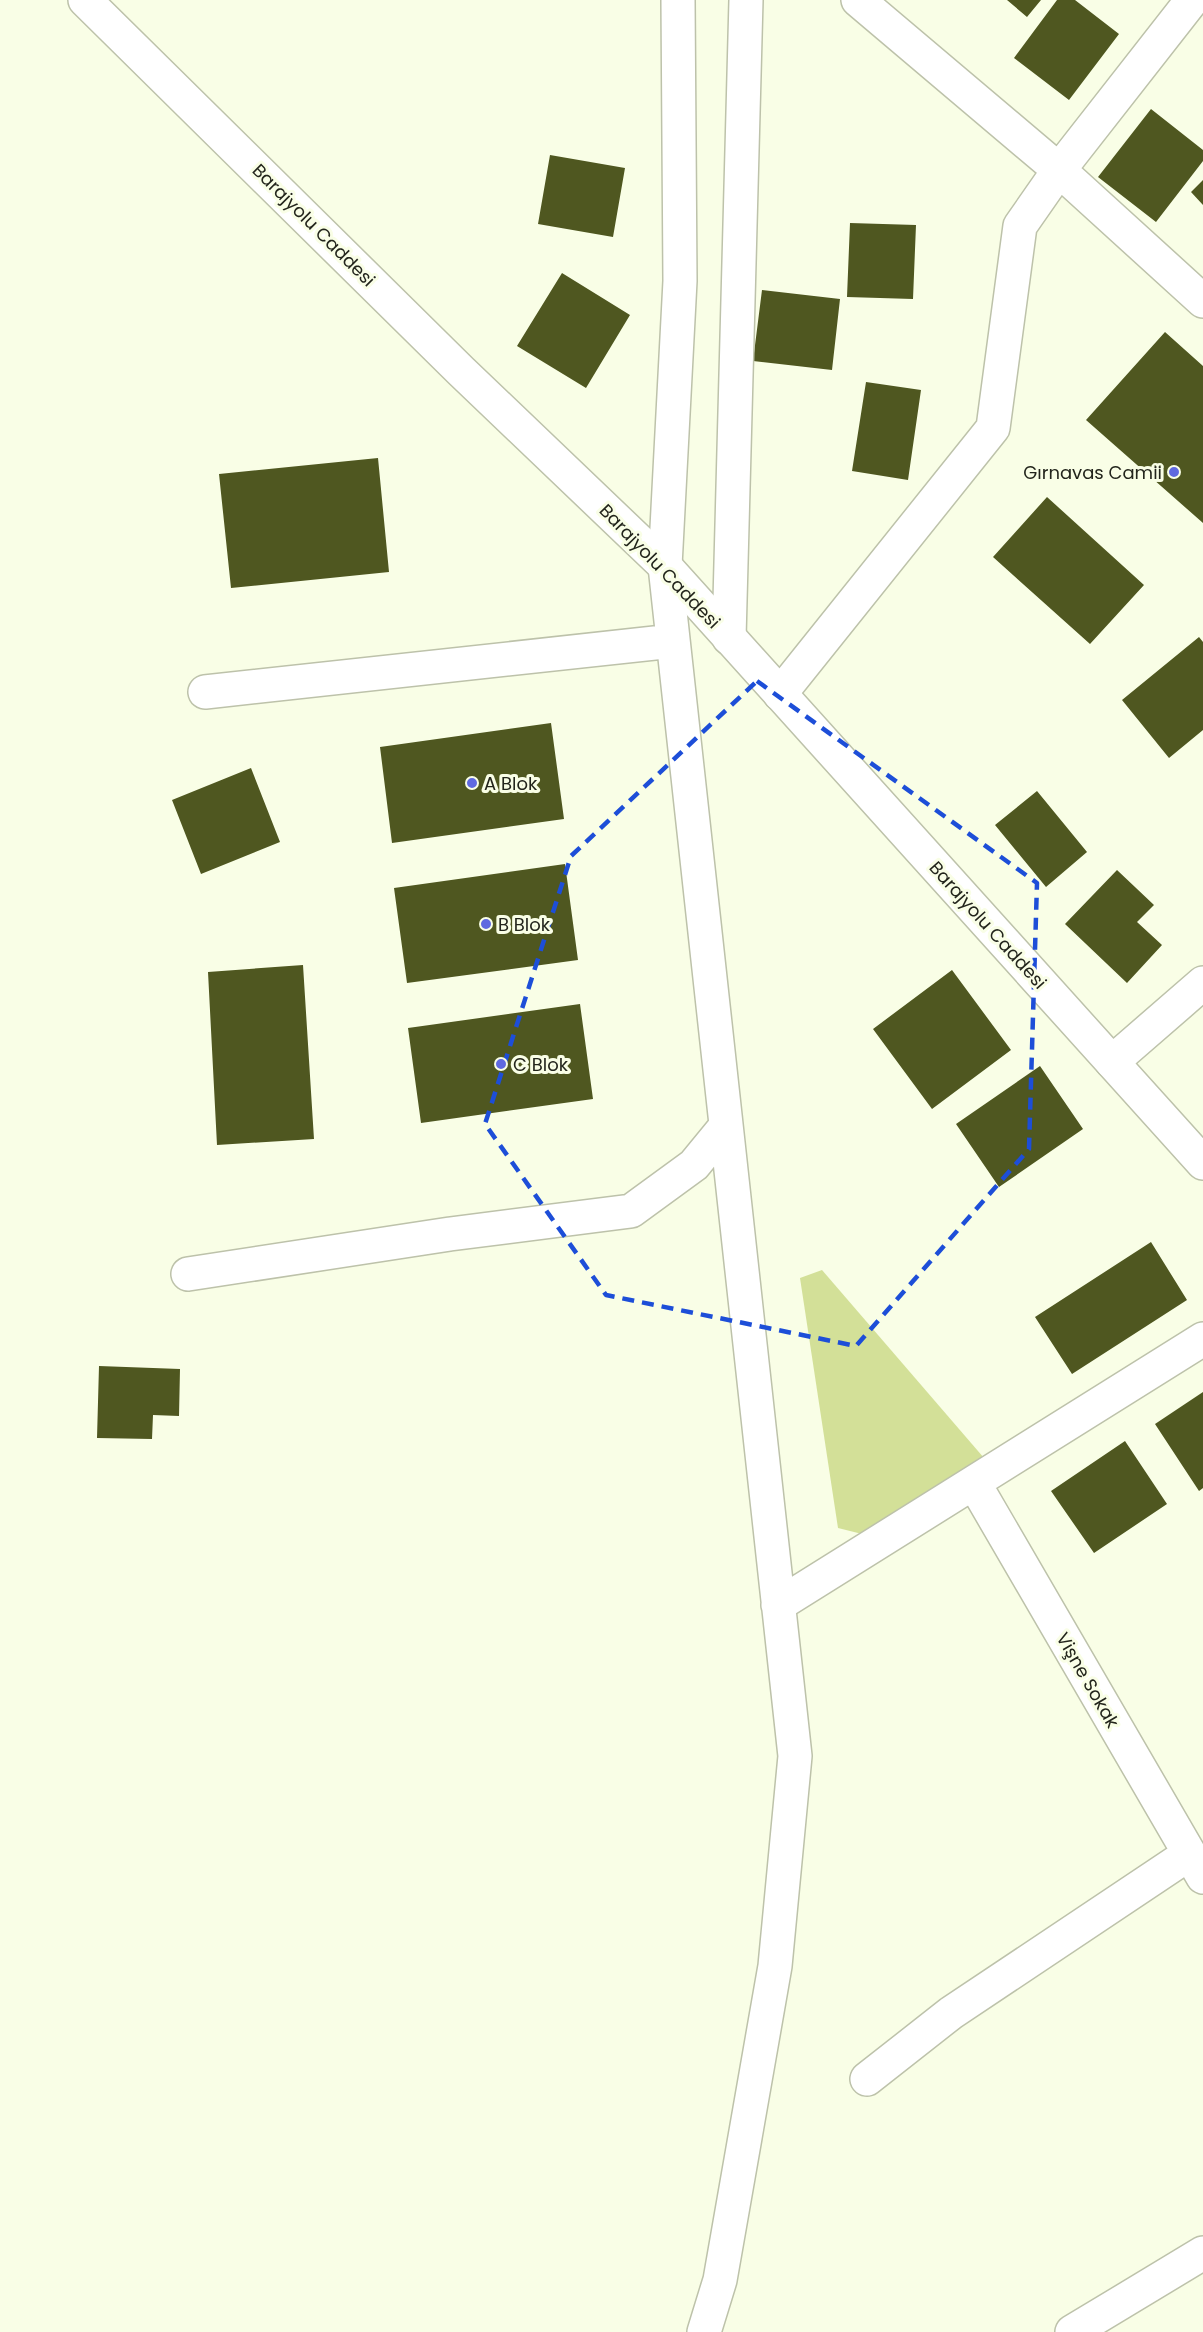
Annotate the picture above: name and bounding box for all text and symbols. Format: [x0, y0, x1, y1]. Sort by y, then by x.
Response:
street label: Barajyolu Caddesi [247, 158, 381, 292]
place label: Gırnavas Camii [1023, 460, 1162, 485]
marker: Gırnavas Camii [1167, 465, 1181, 479]
street label: Barajyolu Caddesi [594, 498, 726, 634]
place label: A Blok [484, 771, 538, 796]
marker: A Blok [465, 776, 479, 790]
street label: Barajyolu Caddesi [924, 856, 1052, 994]
place label: B Blok [498, 912, 551, 937]
marker: B Blok [479, 917, 493, 931]
place label: C Blok [513, 1052, 569, 1077]
marker: C Blok [494, 1057, 508, 1071]
street label: Vişne Sokak [1051, 1628, 1126, 1733]

